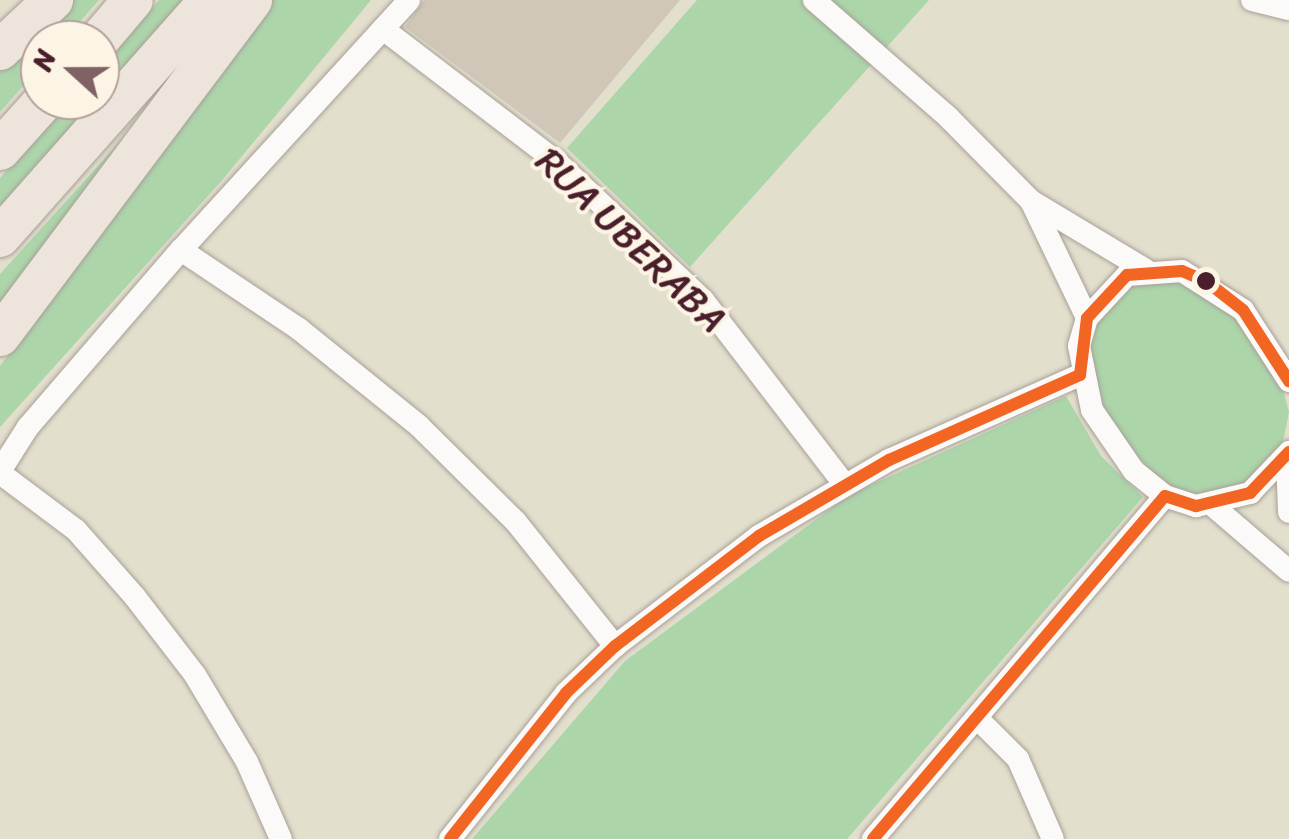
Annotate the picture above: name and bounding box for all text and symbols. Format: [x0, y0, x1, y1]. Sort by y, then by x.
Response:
north arrow [20, 20, 120, 120]
text: N [17, 42, 70, 78]
street label: RUA UBERABA [526, 137, 736, 343]
unlabelled marker [1196, 271, 1216, 291]

